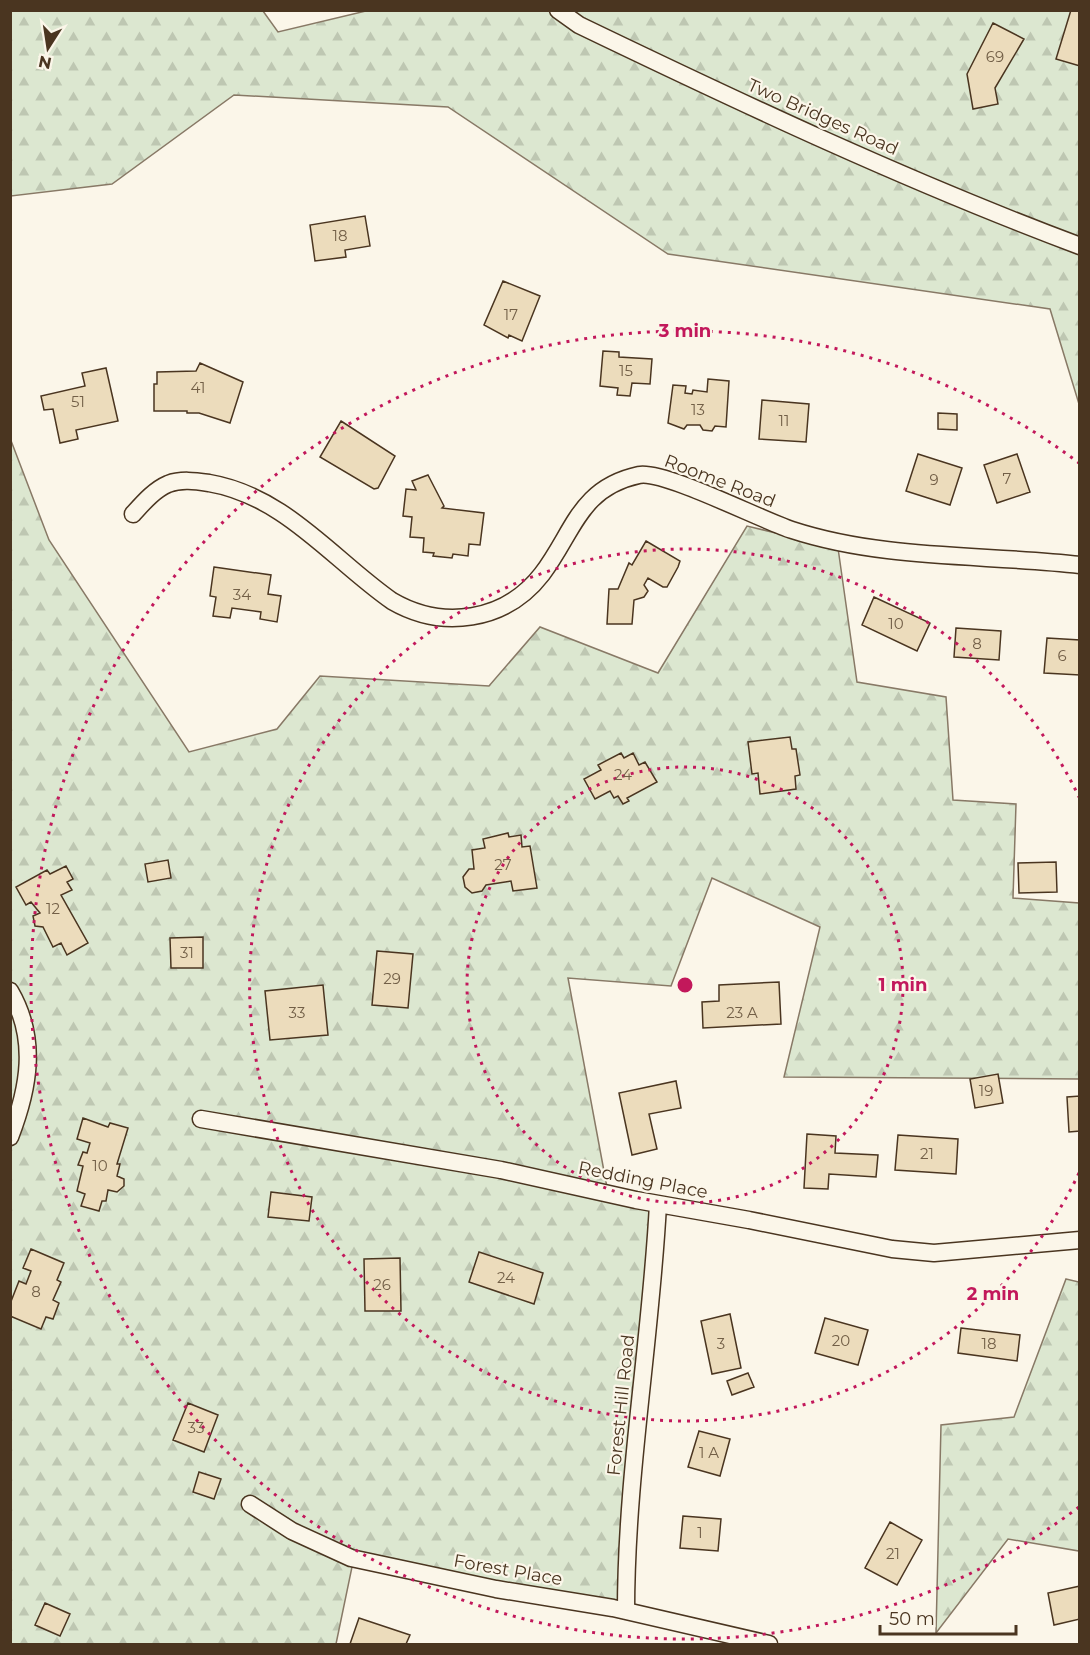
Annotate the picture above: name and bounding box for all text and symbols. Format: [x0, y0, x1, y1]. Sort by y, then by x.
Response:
north arrow [18, 18, 78, 78]
house number: 69 [986, 47, 1004, 66]
text: N [37, 52, 53, 73]
street label: Two Bridges Road [744, 74, 902, 160]
house number: 18 [333, 226, 348, 245]
house number: 17 [504, 305, 518, 324]
text: 3 min [658, 320, 711, 342]
house number: 15 [619, 361, 633, 380]
house number: 41 [191, 378, 205, 397]
house number: 51 [71, 392, 85, 411]
house number: 13 [691, 400, 705, 419]
house number: 11 [779, 411, 789, 430]
street label: Roome Road [661, 450, 779, 512]
house number: 7 [1003, 469, 1012, 488]
house number: 9 [929, 470, 939, 489]
house number: 34 [233, 585, 251, 604]
house number: 10 [888, 614, 904, 633]
house number: 8 [972, 634, 982, 653]
house number: 6 [1057, 646, 1067, 665]
house number: 24 [614, 765, 632, 784]
house number: 27 [494, 855, 512, 874]
house number: 12 [46, 899, 60, 918]
house number: 31 [180, 943, 194, 962]
house number: 29 [383, 969, 401, 988]
text: 1 min [879, 974, 927, 996]
centre of rings [675, 975, 695, 995]
house number: 33 [289, 1003, 305, 1022]
house number: 23 A [726, 1003, 758, 1022]
house number: 19 [979, 1081, 993, 1100]
house number: 21 [920, 1144, 934, 1163]
house number: 10 [92, 1156, 108, 1175]
street label: Redding Place [576, 1157, 710, 1203]
house number: 24 [497, 1268, 515, 1287]
house number: 26 [373, 1275, 391, 1294]
house number: 8 [31, 1282, 41, 1301]
text: 2 min [967, 1283, 1019, 1305]
house number: 20 [832, 1331, 850, 1350]
street label: Forest Hill Road [603, 1333, 639, 1477]
house number: 3 [717, 1334, 725, 1353]
house number: 18 [982, 1334, 997, 1353]
house number: 33 [188, 1418, 204, 1437]
house number: 1 A [699, 1443, 719, 1462]
house number: 1 [697, 1523, 703, 1542]
house number: 21 [886, 1544, 900, 1563]
street label: Forest Place [452, 1550, 564, 1590]
scale bar [880, 1598, 1016, 1636]
text: 50 m [889, 1608, 935, 1630]

